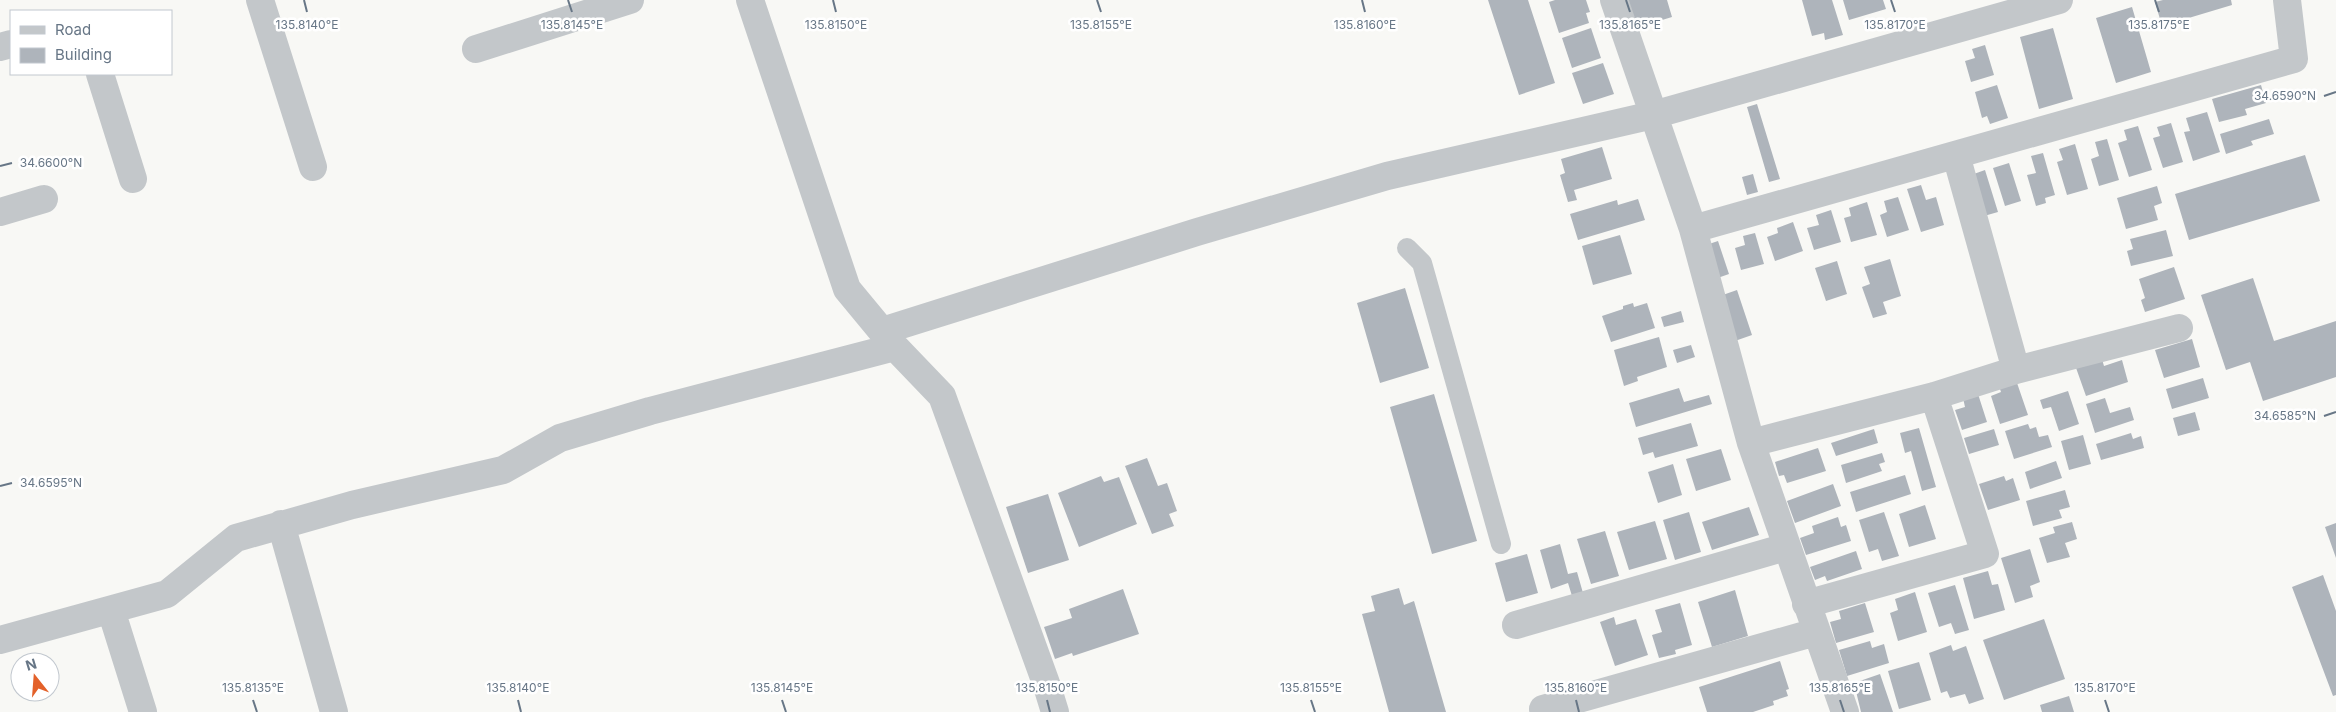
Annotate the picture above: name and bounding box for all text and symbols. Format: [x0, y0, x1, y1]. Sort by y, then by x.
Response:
legend [10, 10, 172, 75]
text: 135.8140°E [276, 17, 338, 32]
text: 135.8145°E [541, 17, 603, 32]
text: 135.8150°E [805, 17, 867, 32]
text: 135.8155°E [1070, 17, 1132, 32]
text: 135.8160°E [1334, 17, 1396, 32]
text: 135.8165°E [1599, 17, 1661, 32]
text: 135.8170°E [1864, 17, 1926, 32]
text: 135.8175°E [2128, 17, 2190, 32]
text: Road [55, 20, 91, 39]
text: Building [55, 45, 112, 64]
text: 34.6590°N [2254, 88, 2316, 103]
text: 34.6600°N [20, 155, 82, 170]
text: 34.6585°N [2254, 408, 2316, 423]
text: 34.6595°N [20, 475, 82, 490]
north arrow [10, 652, 60, 702]
text: N [23, 654, 39, 674]
text: 135.8135°E [222, 680, 284, 695]
text: 135.8140°E [487, 680, 549, 695]
text: 135.8145°E [751, 680, 813, 695]
text: 135.8150°E [1016, 680, 1078, 695]
text: 135.8155°E [1280, 680, 1342, 695]
text: 135.8160°E [1545, 680, 1607, 695]
text: 135.8165°E [1809, 680, 1871, 695]
text: 135.8170°E [2074, 680, 2136, 695]

